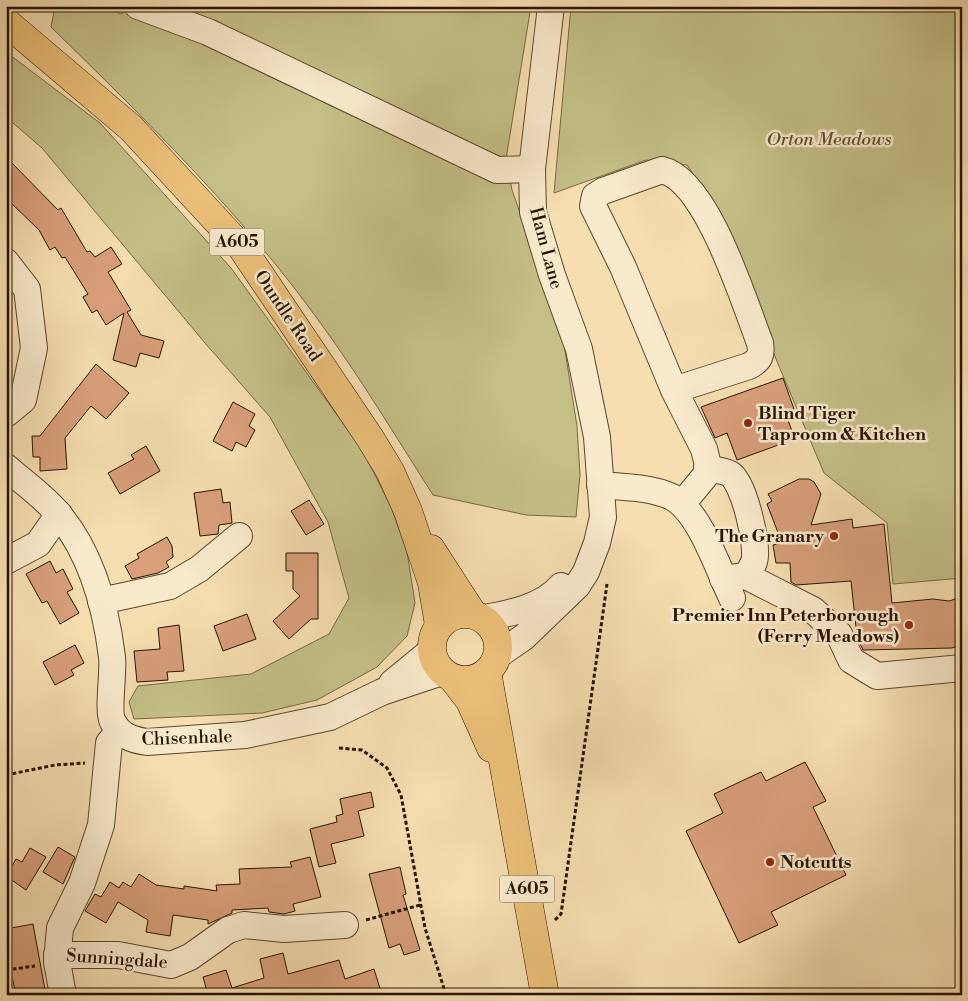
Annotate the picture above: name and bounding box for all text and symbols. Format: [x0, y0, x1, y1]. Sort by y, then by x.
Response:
park label: Orton Meadows [767, 128, 892, 151]
street label: Ham Lane [524, 205, 568, 291]
road number: A605 [210, 228, 264, 256]
street label: Oundle Road [249, 266, 327, 367]
place label: Blind Tiger Taproom & Kitchen [758, 402, 926, 446]
marker: Blind Tiger Taproom & Kitchen [742, 417, 754, 429]
place label: The Granary [715, 525, 825, 548]
marker: The Granary [828, 530, 840, 542]
place label: Premier Inn Peterborough (Ferry Meadows) [672, 604, 899, 648]
marker: Premier Inn Peterborough (Ferry Meadows) [903, 619, 915, 631]
street label: Chisenhale [141, 725, 233, 751]
place label: Notcutts [780, 851, 852, 874]
marker: Notcutts [764, 856, 776, 868]
road number: A605 [500, 876, 554, 902]
street label: Sunningdale [65, 944, 169, 974]

